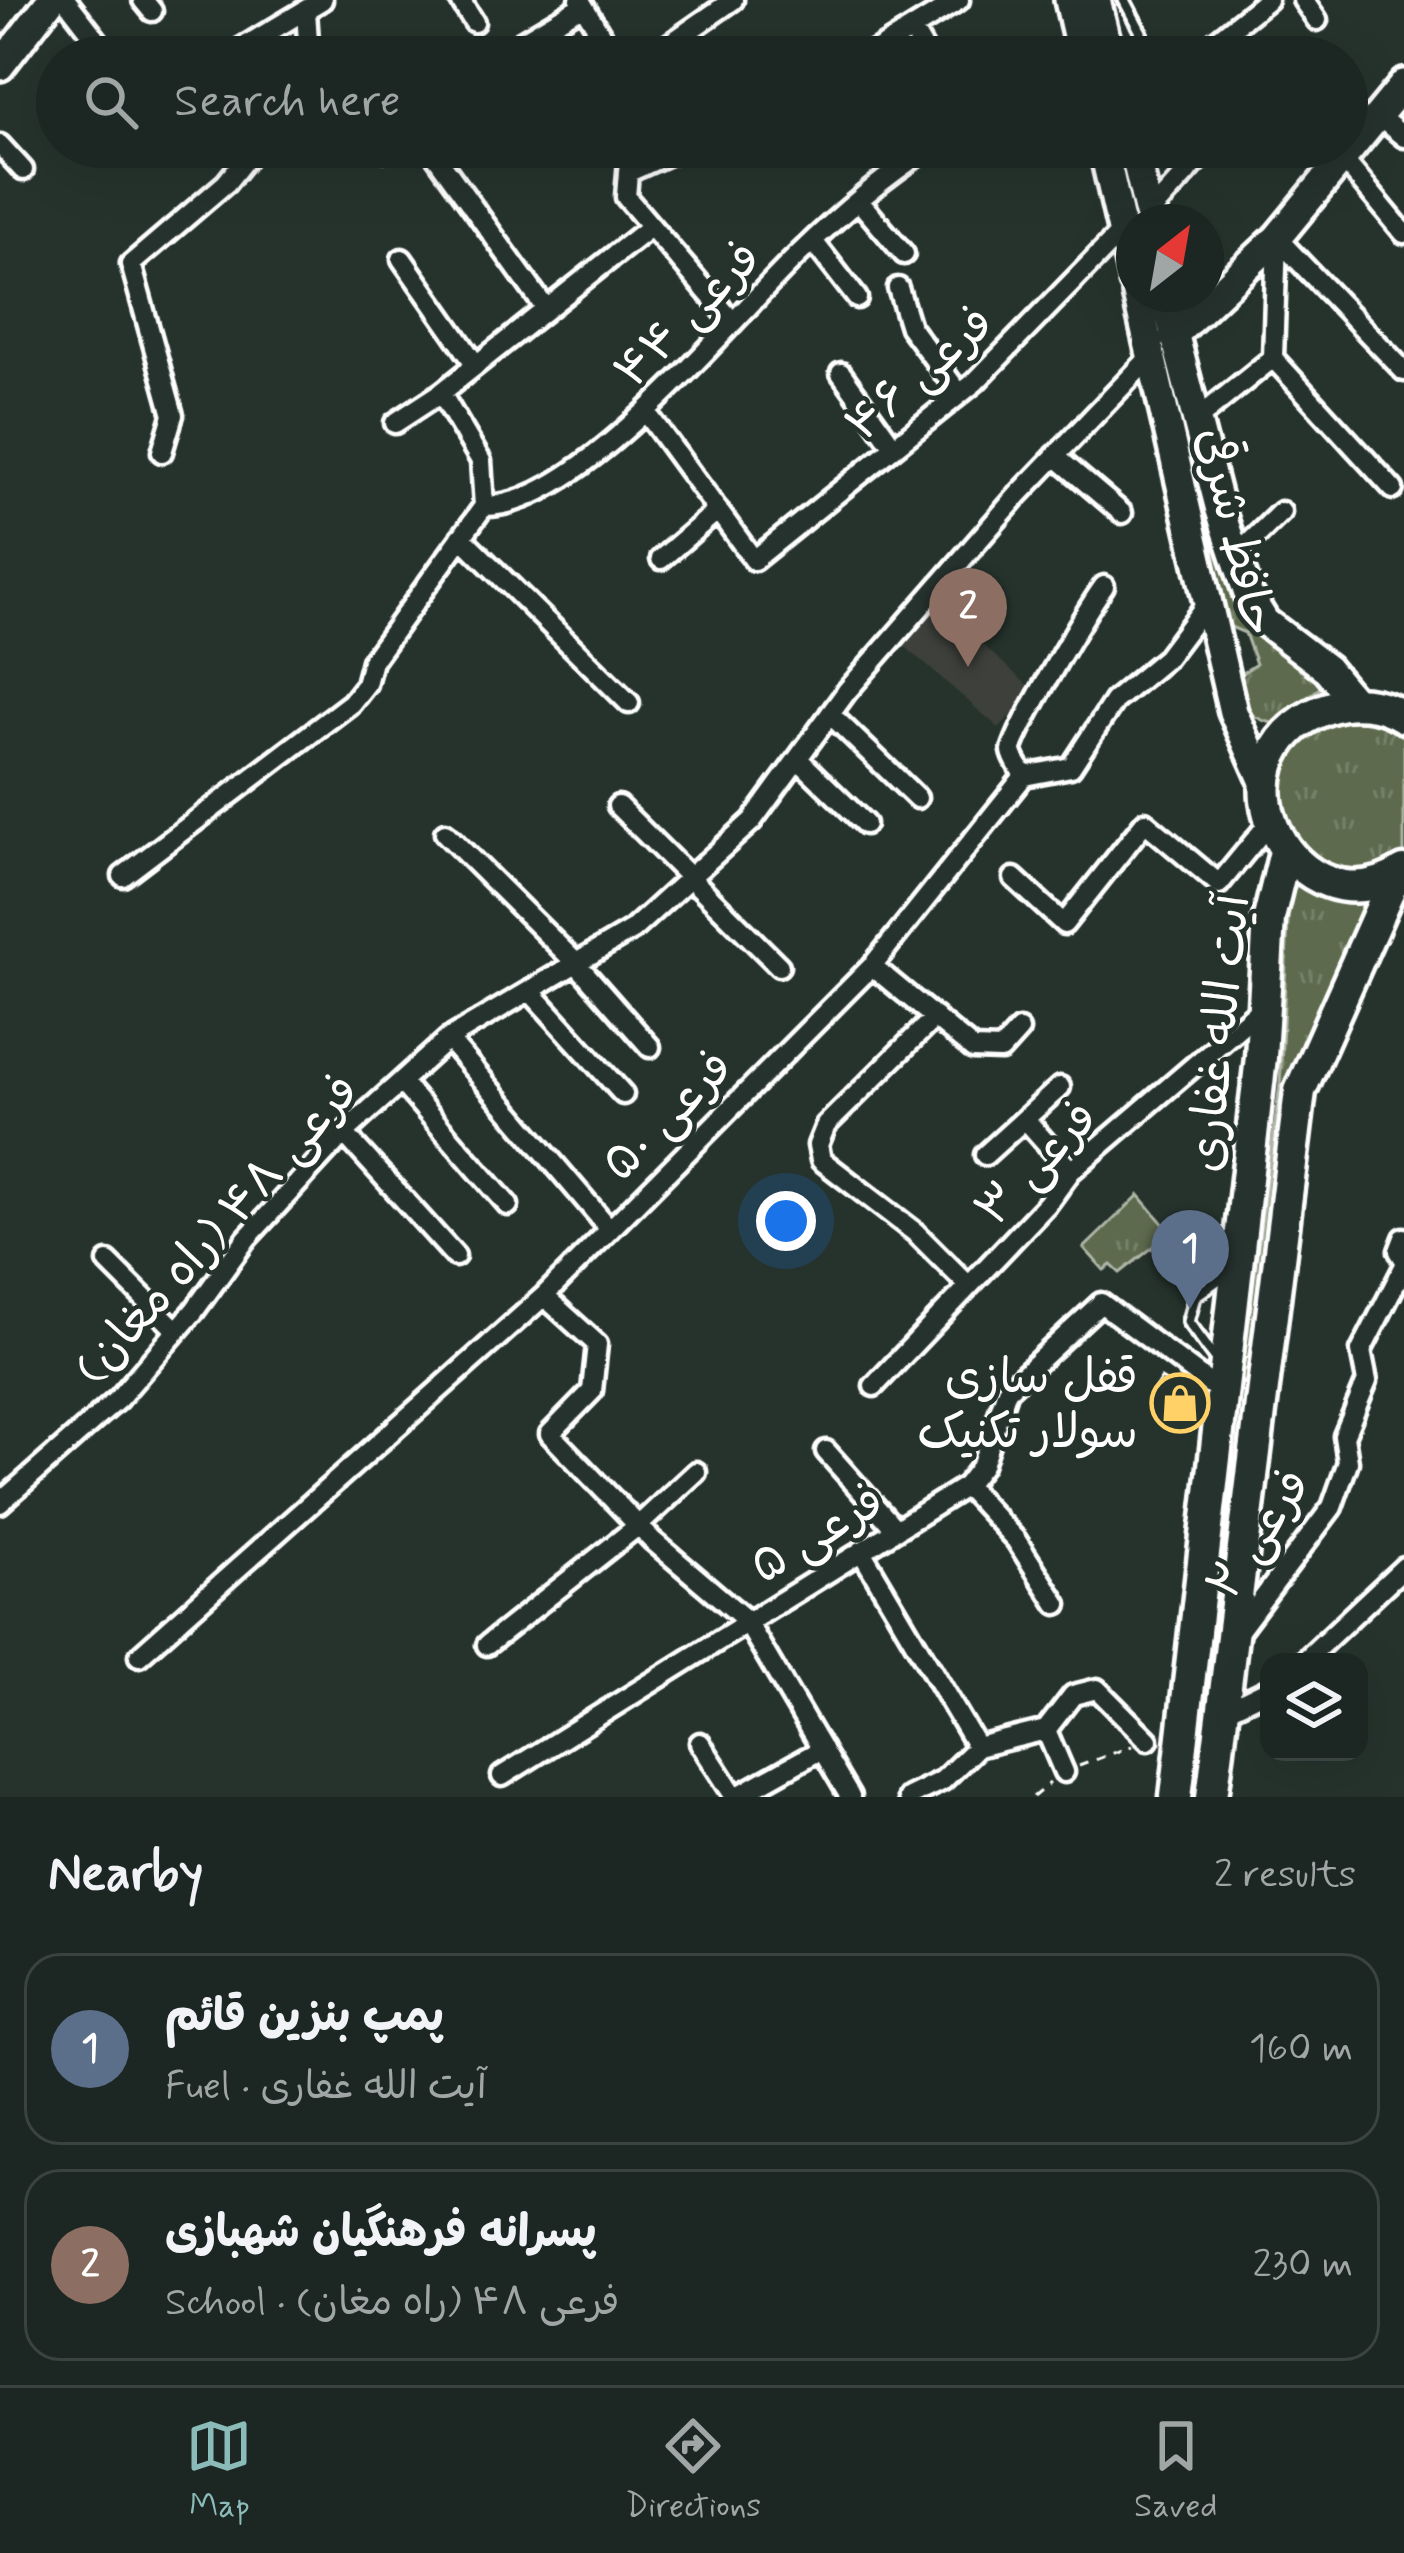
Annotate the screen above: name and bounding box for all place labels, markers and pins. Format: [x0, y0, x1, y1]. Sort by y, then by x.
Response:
pin: 2 [929, 568, 1007, 667]
pin: 1 [1151, 1210, 1229, 1309]
place label: قفل سازی سولار تکنیک [917, 1347, 1138, 1465]
shop icon: قفل سازی سولار تکنیک [1149, 1372, 1211, 1434]

